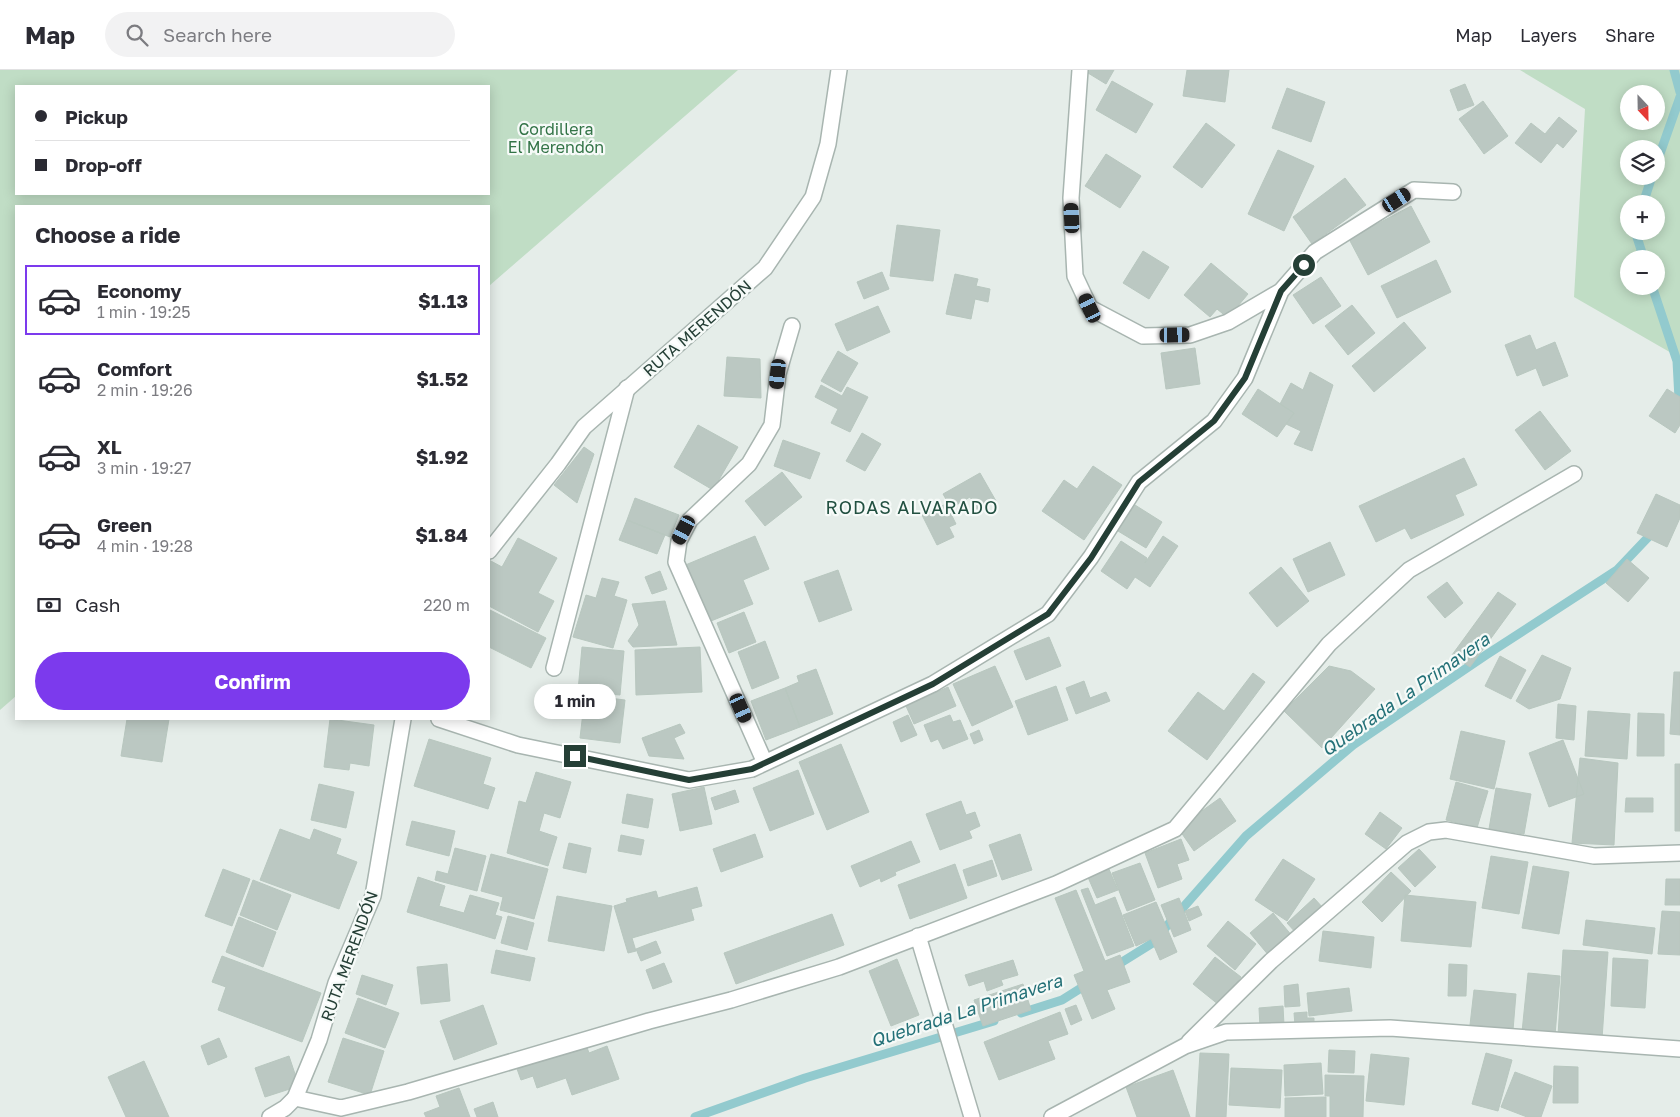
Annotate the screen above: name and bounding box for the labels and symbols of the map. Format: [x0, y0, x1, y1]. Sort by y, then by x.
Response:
north arrow [1620, 85, 1665, 130]
park label: Cordillera El Merendón [508, 119, 604, 157]
car [1380, 186, 1413, 214]
car [1063, 203, 1080, 233]
route start [1293, 254, 1315, 276]
street label: RUTA MERENDÓN [639, 275, 755, 381]
car [1076, 291, 1103, 325]
car [1159, 327, 1190, 343]
car [768, 358, 787, 390]
district label: RODAS ALVARADO [826, 496, 998, 518]
car [670, 513, 697, 547]
water label: Quebrada La Primavera [1317, 627, 1494, 760]
callout: 1 min [534, 684, 616, 718]
car [728, 691, 753, 725]
route end [564, 745, 586, 767]
street label: RUTA MERENDÓN [316, 888, 382, 1024]
water label: Quebrada La Primavera [867, 968, 1065, 1051]

